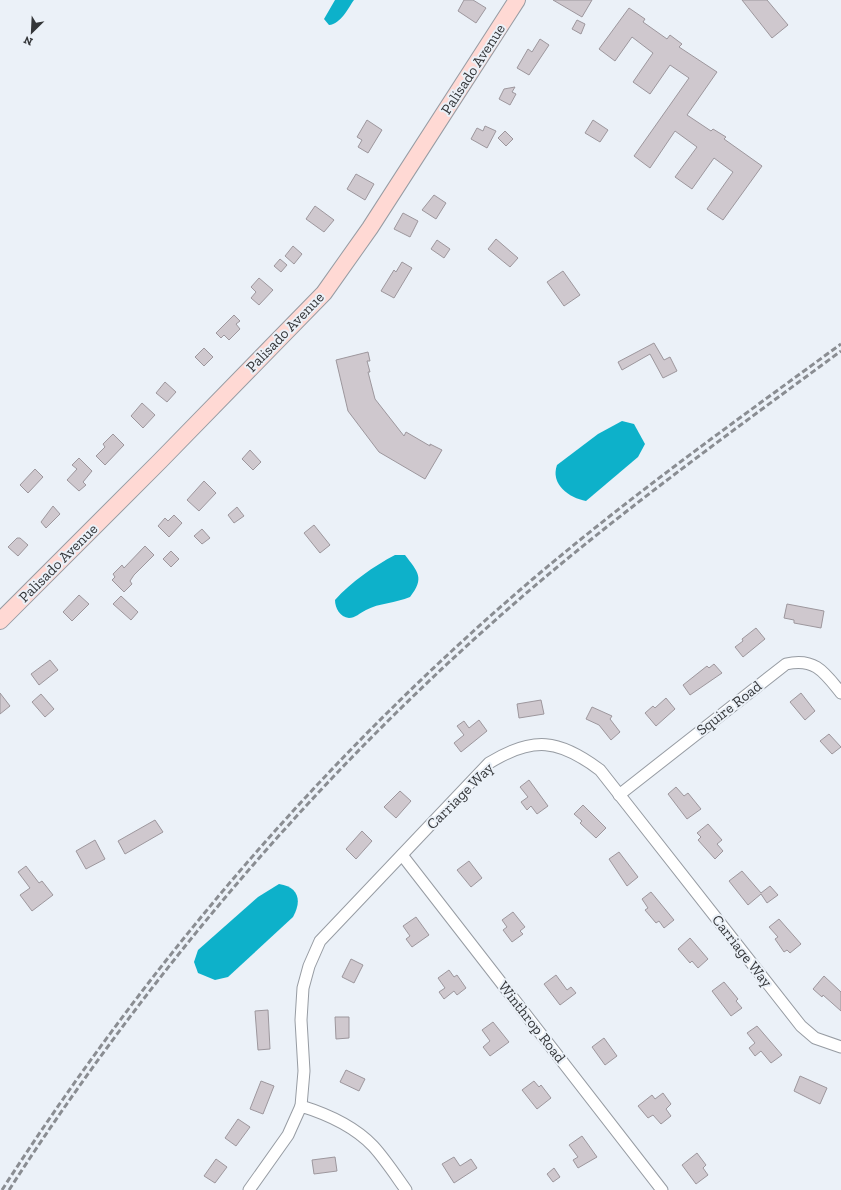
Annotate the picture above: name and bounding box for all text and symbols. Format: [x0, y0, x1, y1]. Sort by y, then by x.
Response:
north arrow [12, 12, 52, 52]
street label: Palisado Avenue [437, 20, 509, 118]
text: N [21, 33, 35, 48]
street label: Palisado Avenue [242, 288, 328, 376]
street label: Palisado Avenue [15, 520, 101, 606]
street label: Squire Road [693, 677, 766, 739]
street label: Carriage Way [423, 759, 497, 833]
street label: Carriage Way [708, 911, 776, 991]
street label: Winthrop Road [495, 978, 570, 1067]

